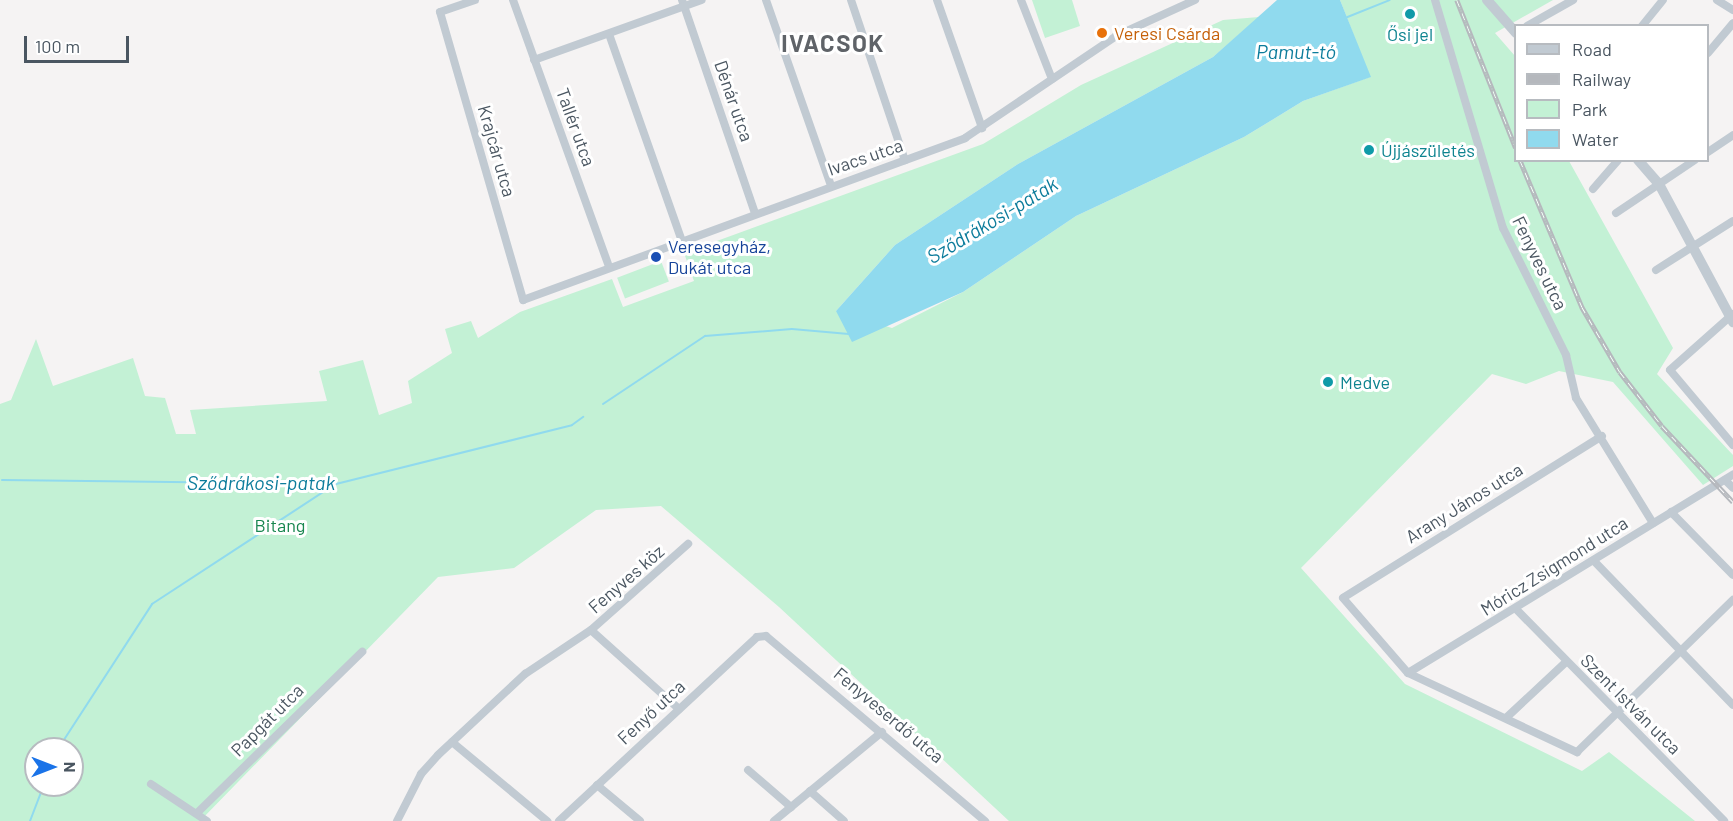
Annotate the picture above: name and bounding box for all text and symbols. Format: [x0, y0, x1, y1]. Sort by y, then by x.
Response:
marker: Ősi jel [1403, 7, 1417, 21]
place label: Veresi Csárda [1114, 22, 1220, 44]
place label: Ősi jel [1387, 23, 1433, 45]
scale bar [27, 24, 132, 62]
legend [1514, 24, 1709, 162]
marker: Veresi Csárda [1095, 26, 1109, 40]
district label: IVACSOK [781, 29, 885, 57]
text: 100 m [35, 35, 80, 57]
text: Road [1572, 38, 1612, 60]
water label: Pamut-tó [1256, 39, 1336, 63]
street label: Dénár utca [710, 58, 758, 144]
text: Railway [1572, 68, 1631, 90]
street label: Tallér utca [552, 85, 600, 169]
text: Park [1572, 98, 1607, 120]
street label: Krajcár utca [474, 103, 520, 199]
text: Water [1572, 128, 1619, 150]
street label: Ivacs utca [824, 134, 906, 180]
place label: Újjászületés [1381, 139, 1475, 161]
marker: Újjászületés [1362, 143, 1376, 157]
water label: Sződrákosi-patak [922, 172, 1062, 268]
street label: Fenyves utca [1508, 213, 1572, 313]
place label: Veresegyház, Dukát utca [668, 236, 771, 278]
marker: Veresegyház, Dukát utca [649, 250, 663, 264]
place label: Medve [1340, 371, 1390, 393]
marker: Medve [1321, 375, 1335, 389]
street label: Arany János utca [1402, 458, 1526, 548]
water label: Sződrákosi-patak [187, 470, 335, 494]
street label: Móricz Zsigmond utca [1476, 512, 1632, 620]
park label: Bitang [255, 514, 305, 536]
street label: Fenyves köz [584, 540, 668, 618]
street label: Szent István utca [1576, 649, 1686, 759]
street label: Fenyveserdő utca [830, 663, 948, 767]
street label: Fenyő utca [613, 675, 689, 749]
street label: Papgát utca [226, 679, 308, 761]
north arrow [24, 737, 84, 797]
text: N [61, 762, 80, 772]

